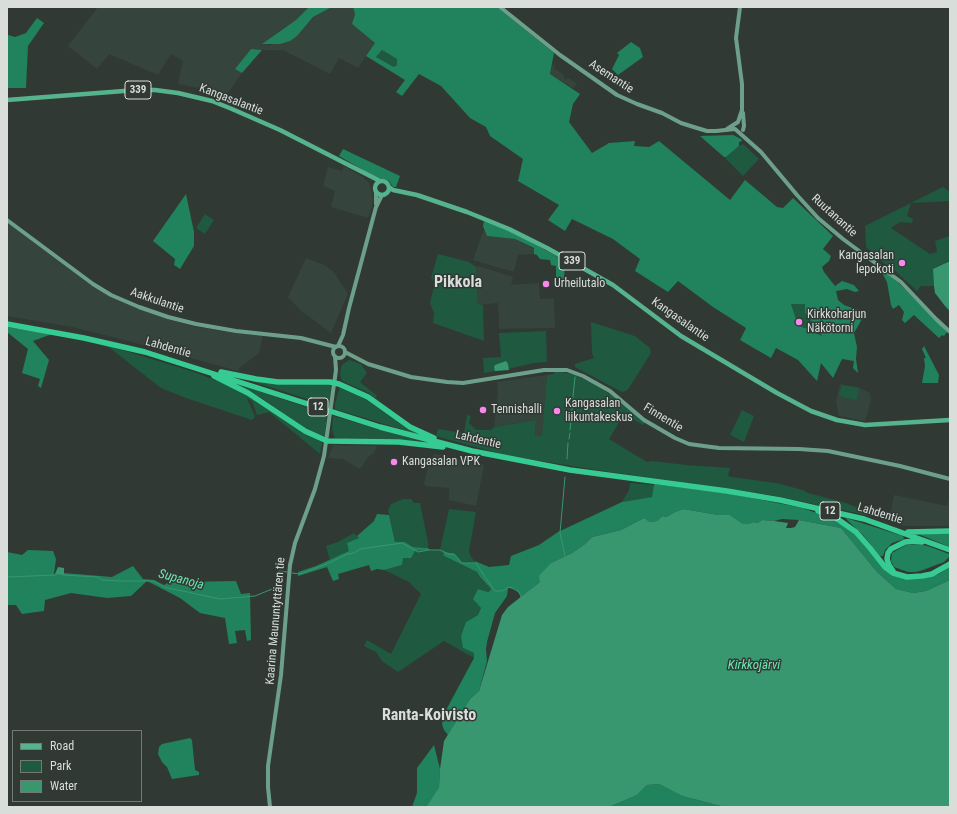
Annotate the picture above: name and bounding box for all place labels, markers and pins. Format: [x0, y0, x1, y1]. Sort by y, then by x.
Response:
place label: Kangasalan lepokoti [839, 249, 894, 277]
marker: Kangasalan lepokoti [897, 258, 907, 268]
place label: Urheilutalo [554, 277, 605, 291]
marker: Urheilutalo [541, 279, 551, 289]
place label: Kirkkoharjun Näkötorni [807, 308, 866, 336]
marker: Kirkkoharjun Näkötorni [794, 317, 804, 327]
place label: Kangasalan liikuntakeskus [565, 397, 633, 425]
place label: Tennishalli [491, 403, 542, 417]
marker: Tennishalli [478, 405, 488, 415]
marker: Kangasalan liikuntakeskus [552, 406, 562, 416]
place label: Kangasalan VPK [402, 455, 480, 469]
marker: Kangasalan VPK [389, 457, 399, 467]

